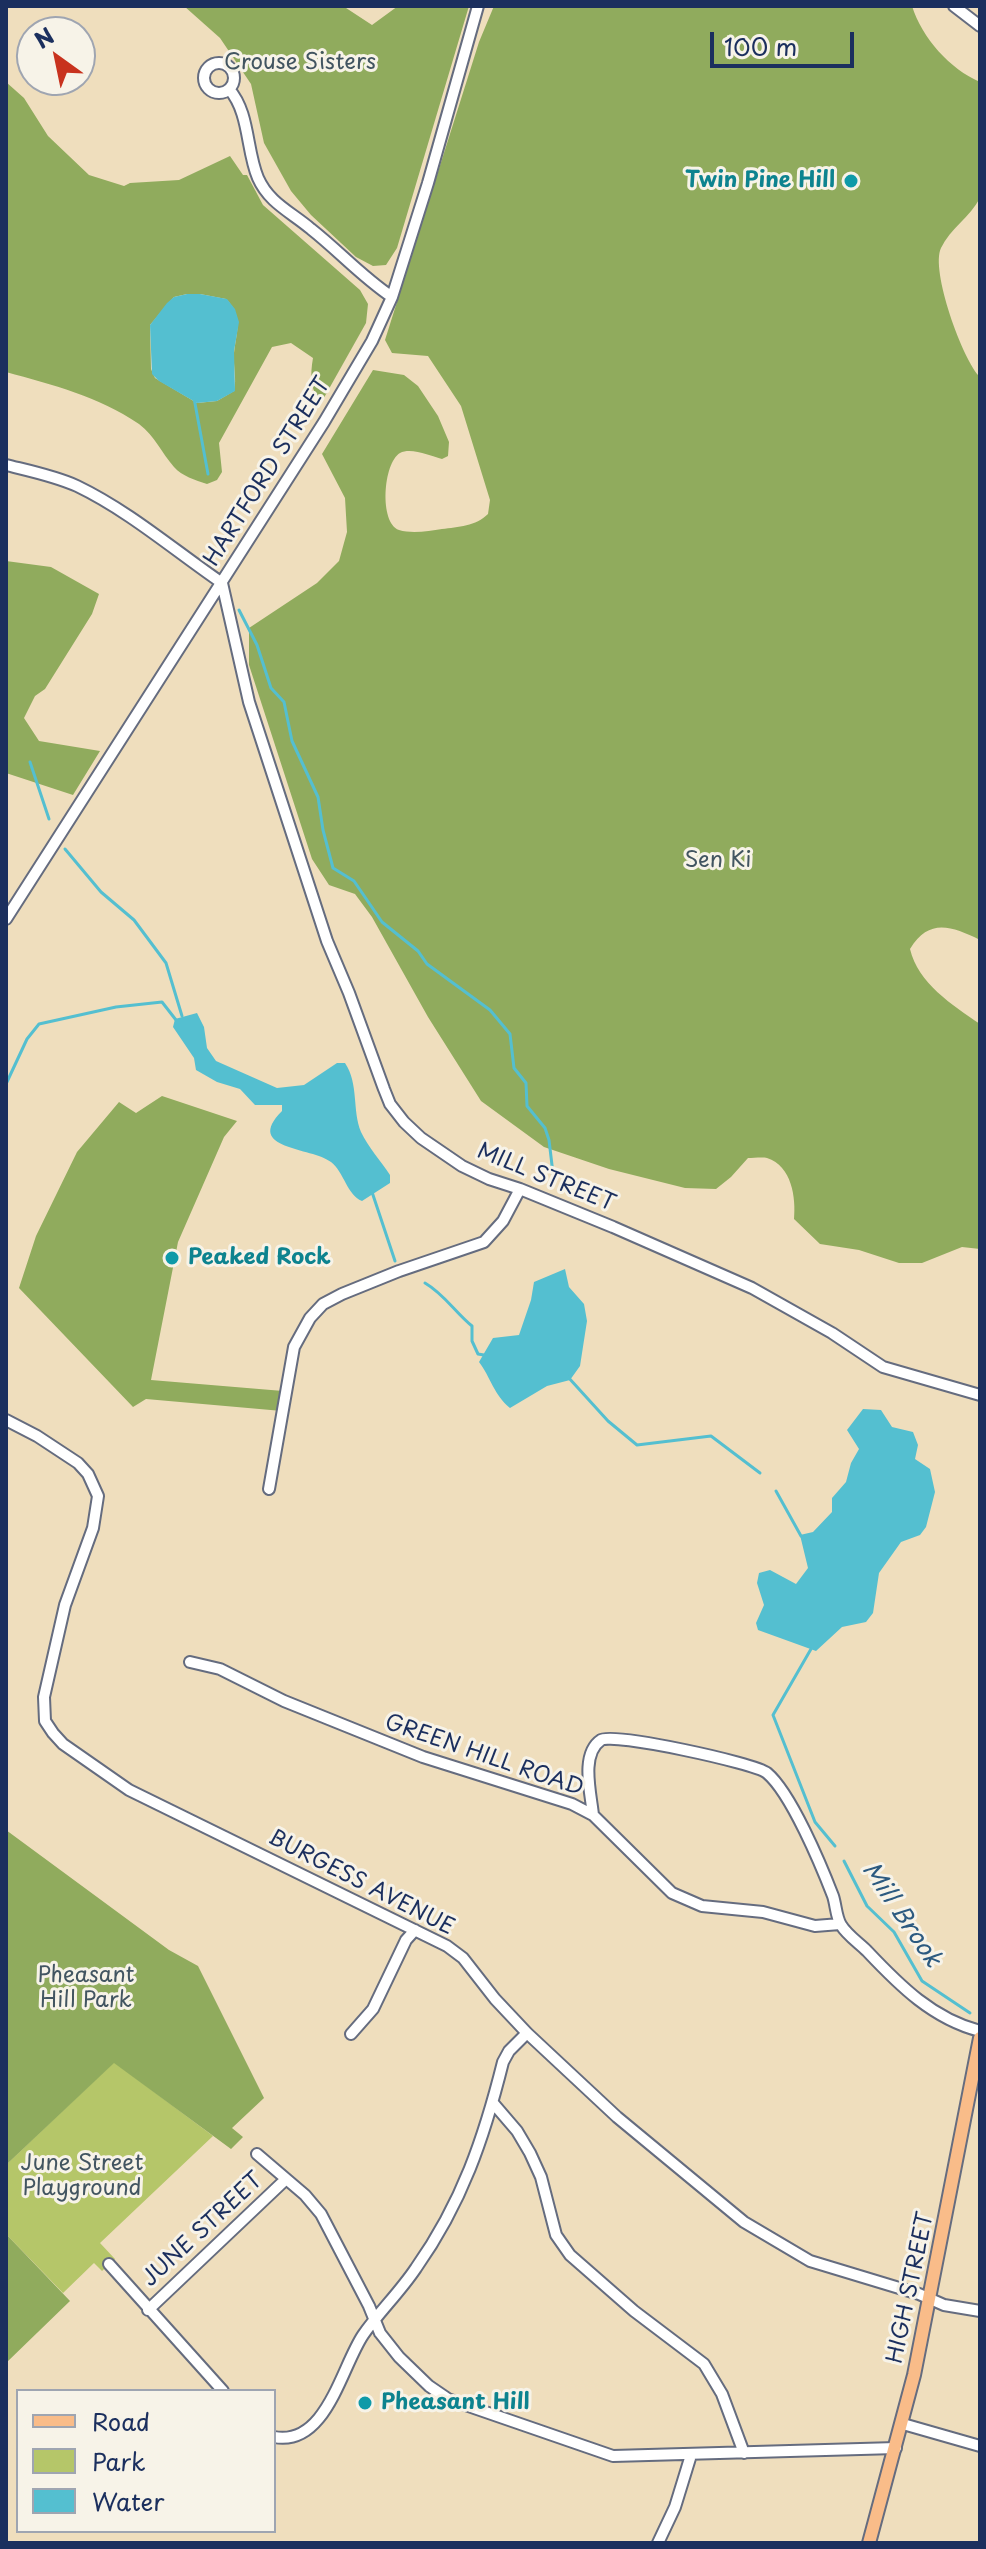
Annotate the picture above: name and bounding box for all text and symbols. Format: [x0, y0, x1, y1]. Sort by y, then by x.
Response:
north arrow [16, 16, 96, 96]
scale bar [714, 16, 858, 66]
text: N [27, 19, 60, 56]
text: 100 m [724, 28, 797, 64]
park label: Crouse Sisters [224, 50, 376, 76]
place label: Twin Pine Hill [685, 168, 835, 194]
marker: Twin Pine Hill [842, 172, 860, 190]
street label: HARTFORD STREET [199, 373, 337, 571]
park label: Sen Ki [685, 848, 751, 874]
street label: MILL STREET [473, 1138, 619, 1218]
place label: Peaked Rock [188, 1245, 331, 1271]
marker: Peaked Rock [163, 1249, 181, 1267]
street label: GREEN HILL ROAD [381, 1710, 587, 1802]
street label: BURGESS AVENUE [264, 1825, 458, 1941]
water label: Mill Brook [855, 1857, 947, 1973]
park label: Pheasant Hill Park [37, 1963, 135, 2014]
park label: June Street Playground [21, 2151, 143, 2202]
street label: JUNE STREET [137, 2167, 269, 2293]
street label: HIGH STREET [882, 2210, 940, 2366]
legend [16, 2389, 276, 2533]
place label: Pheasant Hill [381, 2390, 530, 2416]
marker: Pheasant Hill [356, 2394, 374, 2412]
text: Road [92, 2403, 150, 2439]
text: Park [92, 2443, 146, 2479]
text: Water [92, 2483, 164, 2519]

